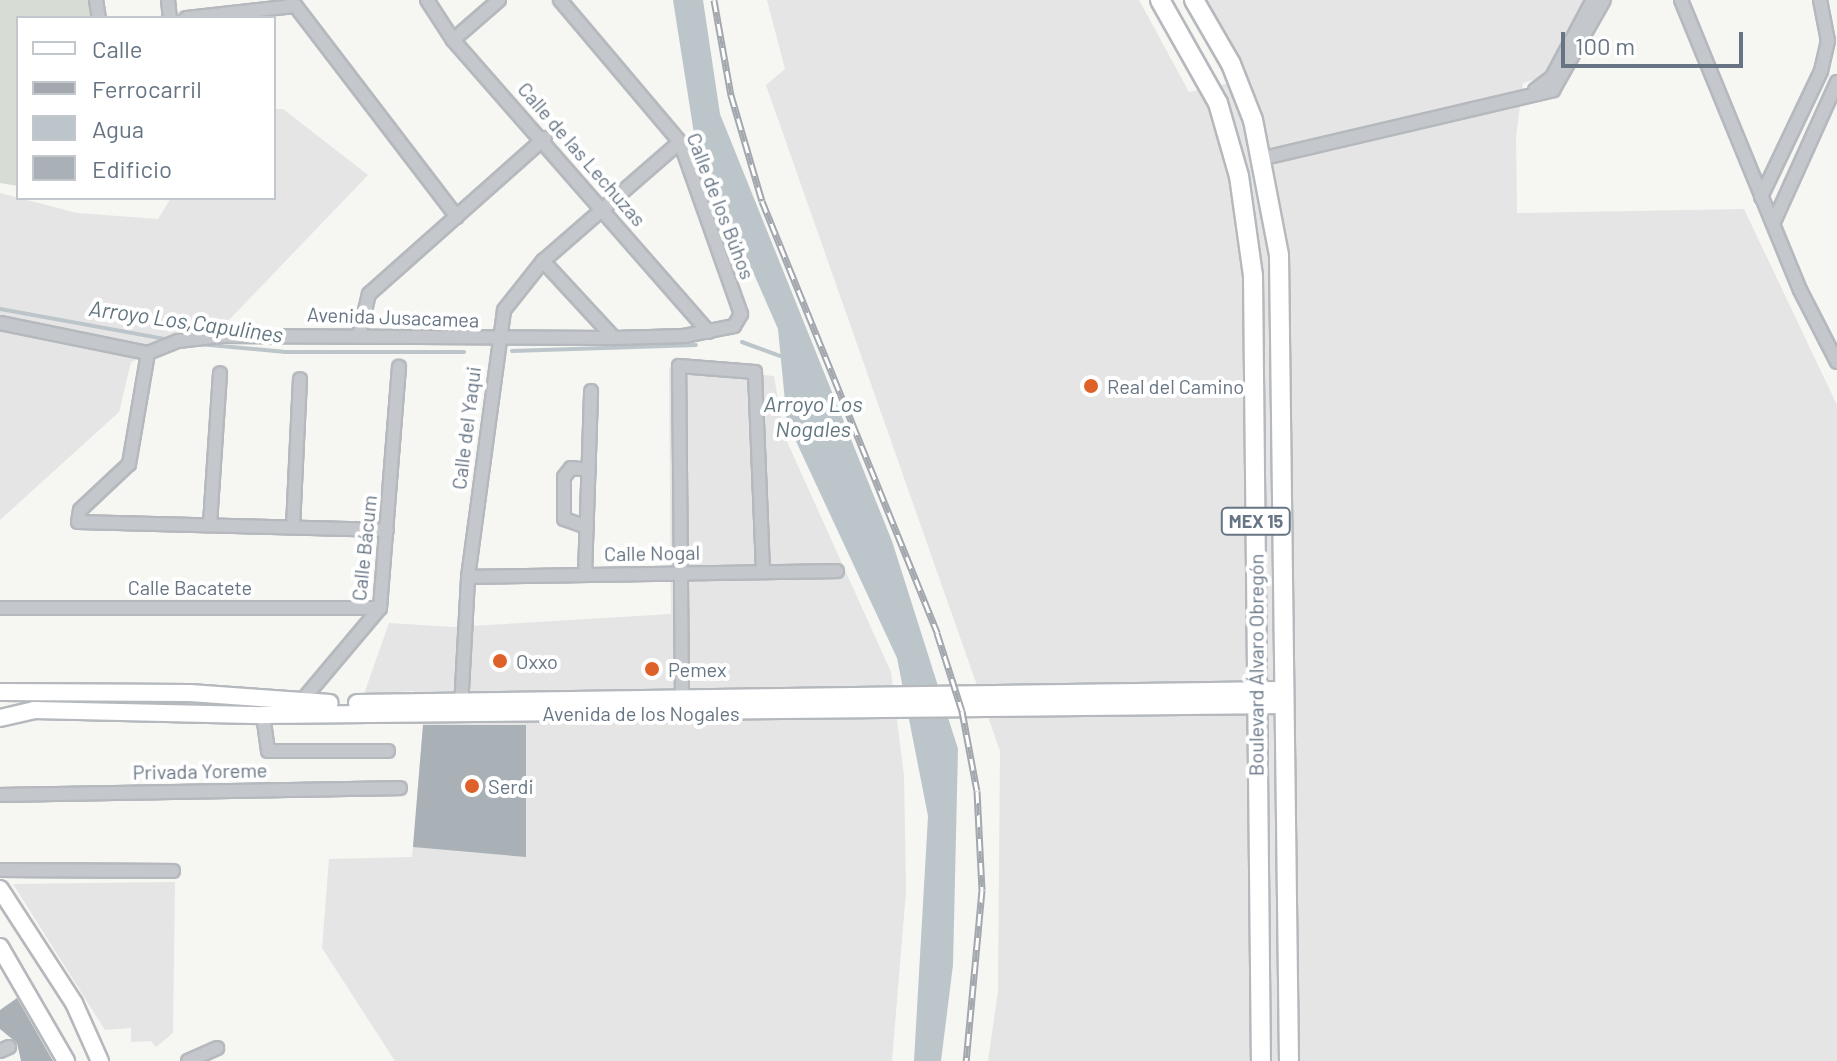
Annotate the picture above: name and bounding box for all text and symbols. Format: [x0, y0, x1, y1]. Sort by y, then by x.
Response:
legend [16, 16, 276, 200]
scale bar [1565, 16, 1747, 66]
text: 100 m [1575, 31, 1635, 60]
text: Calle [92, 34, 143, 63]
text: Ferrocarril [92, 74, 202, 103]
street label: Calle de las Lechuzas [513, 77, 651, 231]
text: Agua [92, 114, 144, 143]
street label: Calle de los Búhos [682, 129, 760, 283]
text: Edificio [92, 154, 172, 183]
water label: Arroyo Los,Capulines [87, 294, 285, 348]
street label: Avenida Jusacamea [306, 302, 480, 332]
street label: Calle del Yaqui [447, 365, 485, 491]
place label: Real del Camino [1107, 374, 1244, 398]
marker: Real del Camino [1082, 377, 1100, 395]
water label: Arroyo Los Nogales [764, 390, 862, 442]
street label: Calle Bácum [347, 494, 381, 602]
road number: MEX 15 [1220, 507, 1292, 535]
street label: Calle Nogal [604, 540, 700, 566]
street label: Boulevard Álvaro Obregón [1244, 554, 1268, 776]
street label: Calle Bacatete [128, 575, 252, 599]
place label: Oxxo [516, 649, 558, 673]
marker: Oxxo [491, 652, 509, 670]
place label: Pemex [668, 657, 726, 681]
marker: Pemex [643, 660, 661, 678]
street label: Avenida de los Nogales [542, 701, 740, 725]
street label: Privada Yoreme [132, 758, 268, 784]
place label: Serdi [488, 774, 534, 798]
marker: Serdi [463, 777, 481, 795]

